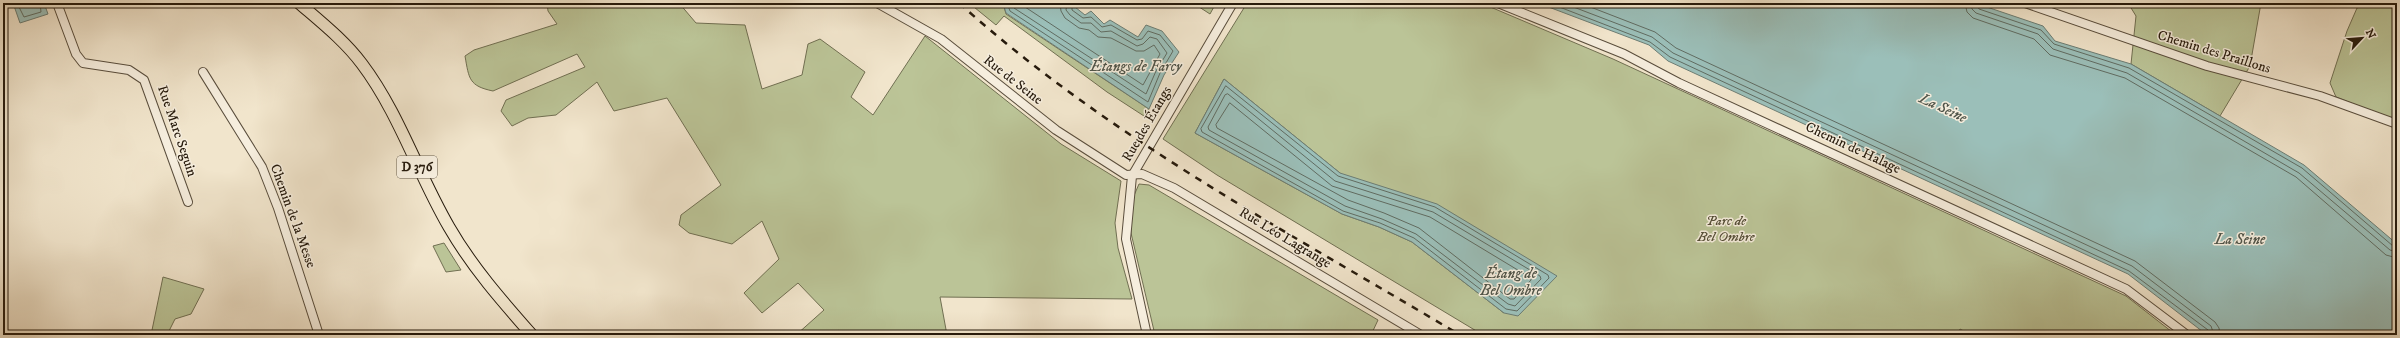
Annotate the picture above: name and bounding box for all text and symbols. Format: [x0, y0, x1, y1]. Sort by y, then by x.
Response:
north arrow [2342, 18, 2382, 58]
street label: Chemin des Praillons [2155, 26, 2273, 78]
text: N [2362, 27, 2378, 41]
street label: Rue de Seine [980, 51, 1046, 109]
water label: Étangs de Farcy [1089, 57, 1183, 76]
street label: Rue Marc Seguin [153, 83, 201, 180]
street label: Rue des Étangs [1118, 83, 1176, 165]
water label: La Seine [1915, 88, 1971, 128]
street label: Chemin de Halage [1802, 118, 1904, 178]
road number: D 376 [397, 156, 437, 178]
street label: Chemin de la Messe [266, 162, 320, 271]
street label: Rue Léo Lagrange [1236, 203, 1335, 273]
park label: Parc de Bel Ombre [1697, 212, 1756, 246]
water label: La Seine [2214, 230, 2266, 249]
water label: Étang de Bel Ombre [1480, 264, 1542, 300]

